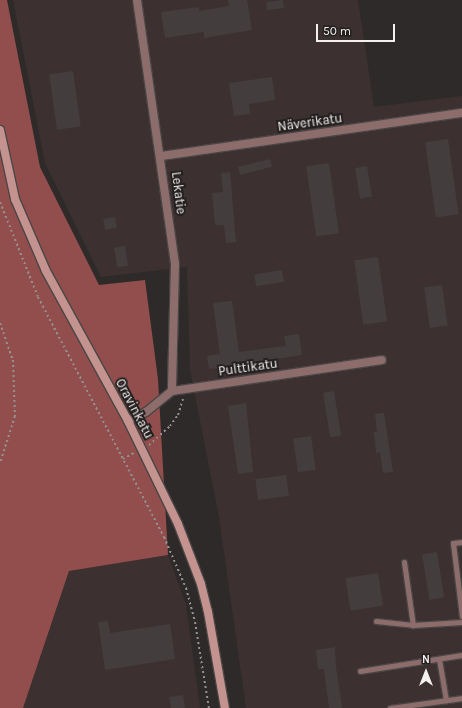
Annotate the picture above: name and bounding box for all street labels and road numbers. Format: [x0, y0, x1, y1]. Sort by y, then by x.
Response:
street label: Näverikatu [277, 111, 343, 135]
street label: Lekatie [168, 171, 188, 215]
street label: Pulttikatu [217, 356, 279, 380]
street label: Oravinkatu [112, 376, 156, 442]

